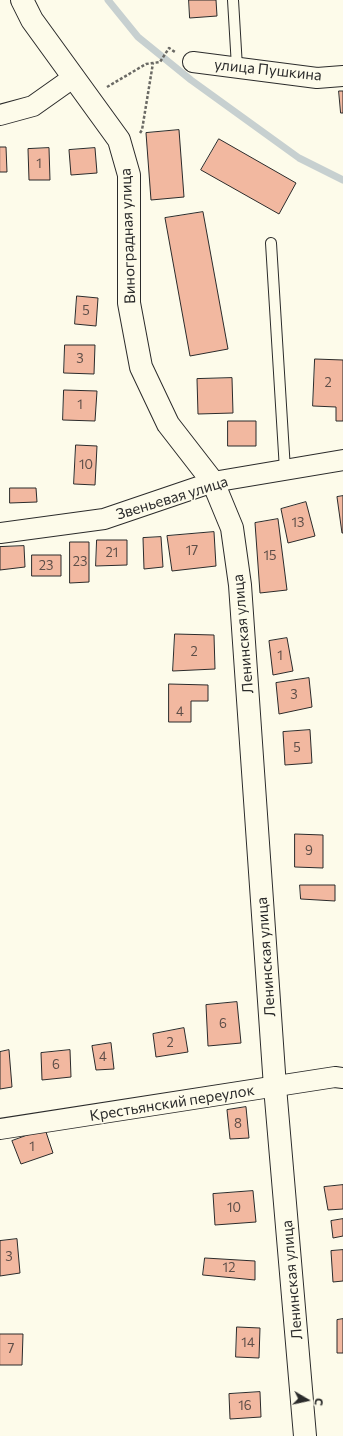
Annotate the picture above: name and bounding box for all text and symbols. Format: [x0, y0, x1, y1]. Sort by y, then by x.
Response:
street label: улица Пушкина [213, 55, 323, 85]
house number: 1 [36, 156, 42, 172]
street label: Виноградная улица [117, 168, 139, 304]
house number: 5 [82, 303, 90, 319]
house number: 3 [76, 351, 84, 367]
house number: 2 [324, 375, 332, 391]
house number: 1 [77, 397, 83, 413]
house number: 10 [79, 457, 93, 473]
street label: Звеньевая улица [114, 472, 230, 524]
house number: 13 [292, 515, 304, 531]
house number: 17 [186, 543, 198, 559]
house number: 21 [106, 545, 118, 561]
house number: 15 [263, 548, 277, 564]
house number: 23 [73, 554, 87, 570]
house number: 23 [39, 558, 53, 574]
street label: Ленинская улица [229, 574, 257, 694]
house number: 2 [190, 644, 198, 660]
house number: 1 [277, 648, 283, 664]
house number: 3 [290, 687, 298, 703]
house number: 4 [176, 704, 184, 720]
house number: 5 [293, 740, 301, 756]
house number: 9 [305, 843, 313, 859]
street label: Ленинская улица [253, 897, 279, 1017]
house number: 6 [219, 1016, 227, 1032]
house number: 2 [166, 1035, 174, 1051]
house number: 4 [99, 1049, 107, 1065]
house number: 6 [52, 1057, 60, 1073]
street label: Крестьянский переулок [88, 1081, 256, 1125]
house number: 8 [234, 1116, 242, 1132]
house number: 1 [29, 1139, 35, 1155]
house number: 10 [227, 1200, 241, 1216]
street label: Ленинская улица [278, 1220, 306, 1340]
house number: 3 [5, 1249, 13, 1265]
house number: 12 [223, 1260, 235, 1276]
house number: 14 [241, 1335, 255, 1351]
house number: 7 [8, 1341, 14, 1357]
north arrow [287, 1380, 327, 1420]
text: С [312, 1397, 326, 1407]
house number: 16 [238, 1398, 252, 1414]

